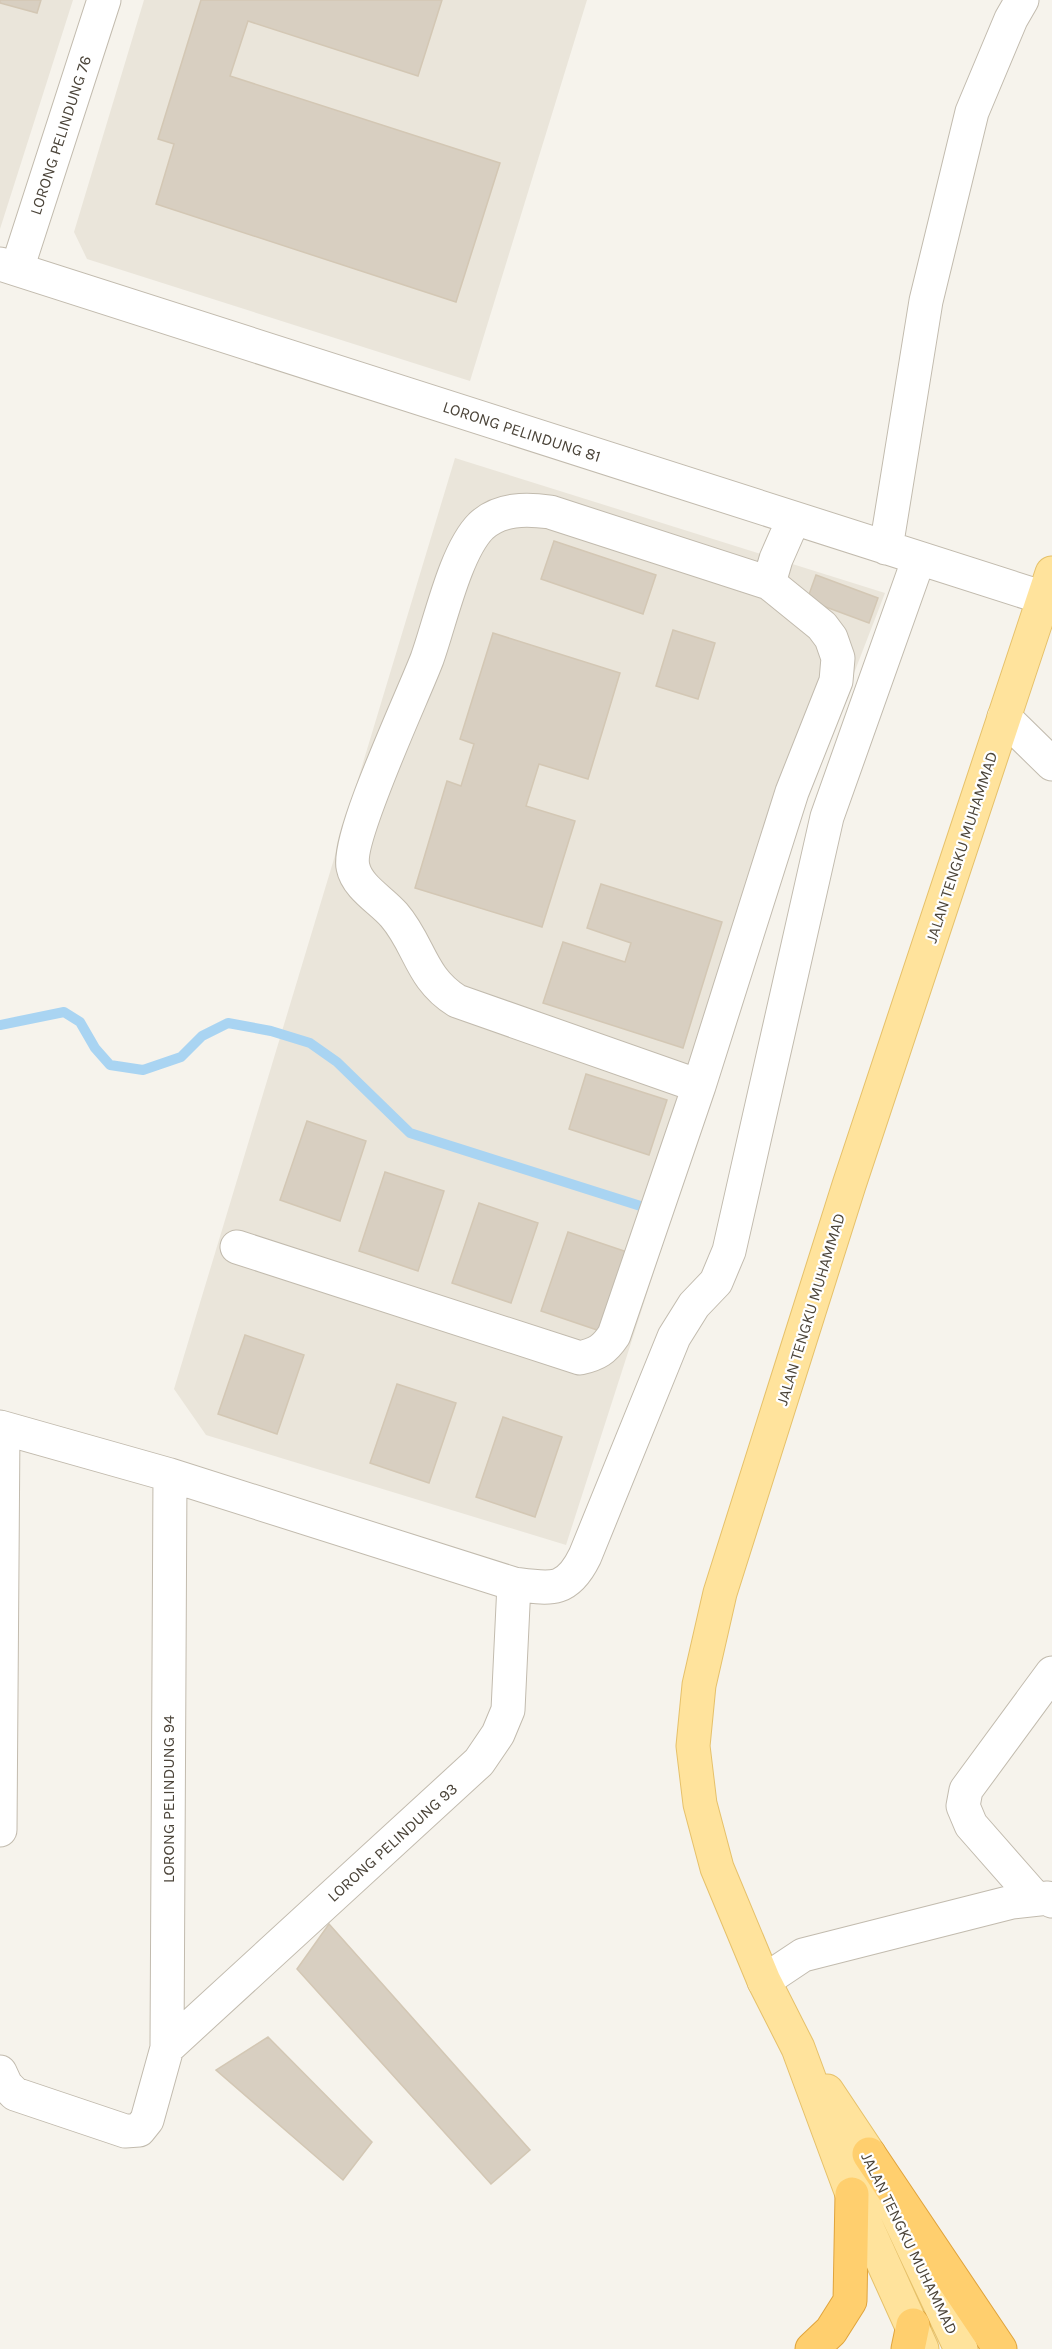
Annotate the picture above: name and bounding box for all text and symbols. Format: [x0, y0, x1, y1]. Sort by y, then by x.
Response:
street label: LORONG PELINDUNG 76 [26, 53, 95, 217]
street label: LORONG PELINDUNG 81 [440, 397, 603, 466]
street label: JALAN TENGKU MUHAMMAD [922, 749, 1001, 945]
street label: JALAN TENGKU MUHAMMAD [772, 1211, 849, 1408]
street label: LORONG PELINDUNG 94 [159, 1715, 178, 1883]
street label: LORONG PELINDUNG 93 [323, 1779, 461, 1906]
street label: JALAN TENGKU MUHAMMAD [857, 2149, 962, 2337]

